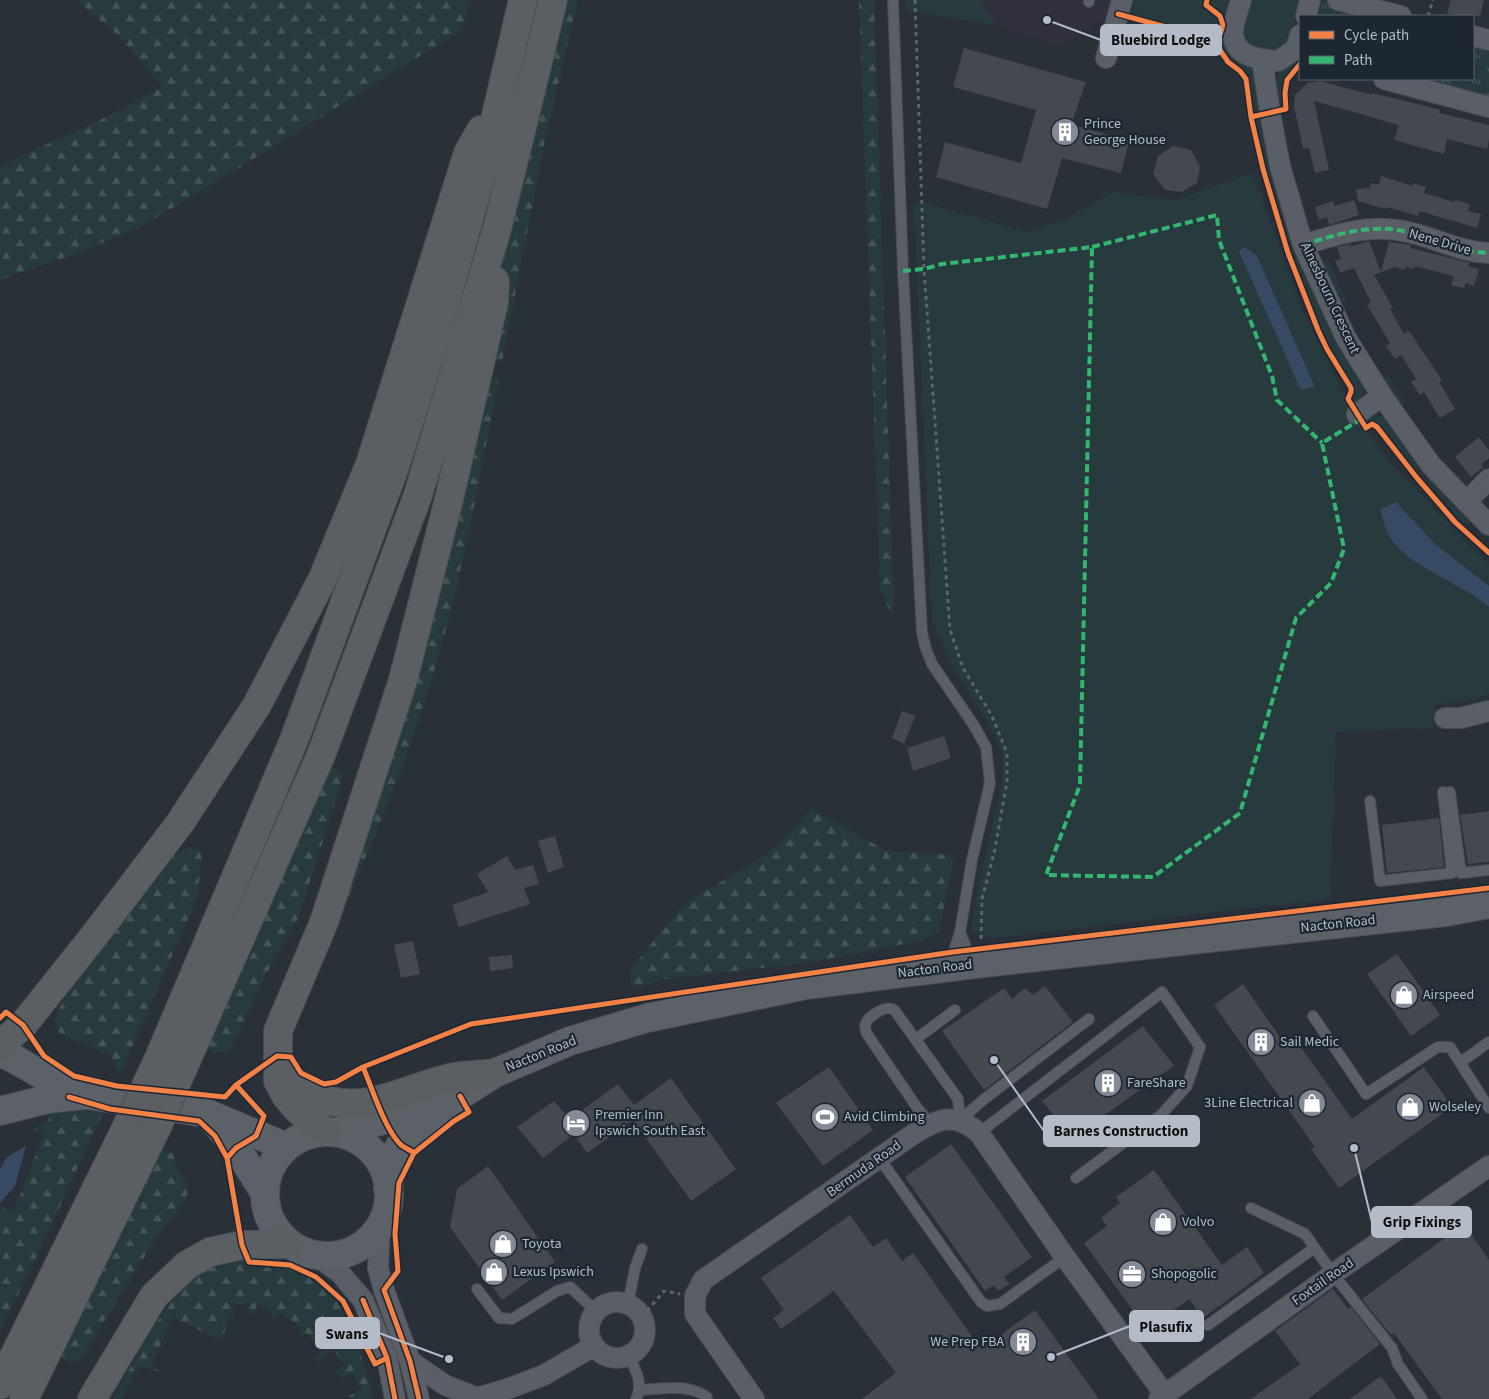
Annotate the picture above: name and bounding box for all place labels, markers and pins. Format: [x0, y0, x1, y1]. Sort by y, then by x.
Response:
callout: Bluebird Lodge [1101, 25, 1221, 55]
place label: Prince George House [1084, 114, 1166, 150]
building icon: Prince George House [1050, 117, 1080, 147]
shop icon: Airspeed [1389, 980, 1419, 1010]
place label: Airspeed [1423, 985, 1474, 1005]
building icon: Sail Medic [1246, 1027, 1276, 1057]
place label: Sail Medic [1280, 1032, 1340, 1052]
building icon: FareShare [1093, 1068, 1123, 1098]
place label: FareShare [1127, 1073, 1186, 1093]
shop icon: 3Line Electrical [1297, 1088, 1327, 1118]
shop icon: Wolseley [1395, 1092, 1425, 1122]
place label: 3Line Electrical [1204, 1093, 1293, 1113]
place label: Wolseley [1429, 1097, 1482, 1117]
sports icon: Avid Climbing [810, 1102, 840, 1132]
place label: Premier Inn Ipswich South East [595, 1105, 705, 1141]
place label: Avid Climbing [844, 1107, 925, 1127]
hotel icon: Premier Inn Ipswich South East [561, 1108, 591, 1138]
callout: Barnes Construction [1044, 1116, 1199, 1146]
shop icon: Volvo [1148, 1207, 1178, 1237]
callout: Grip Fixings [1372, 1207, 1471, 1237]
place label: Volvo [1182, 1212, 1214, 1232]
shop icon: Toyota [488, 1229, 518, 1259]
place label: Toyota [522, 1234, 561, 1254]
shop icon: Lexus Ipswich [479, 1257, 509, 1287]
office icon: Shopogolic [1117, 1259, 1147, 1289]
place label: Lexus Ipswich [513, 1262, 594, 1282]
place label: Shopogolic [1151, 1264, 1218, 1284]
callout: Plasufix [1130, 1311, 1203, 1341]
callout: Swans [316, 1318, 379, 1348]
building icon: We Prep FBA [1008, 1327, 1038, 1357]
place label: We Prep FBA [930, 1332, 1004, 1352]

